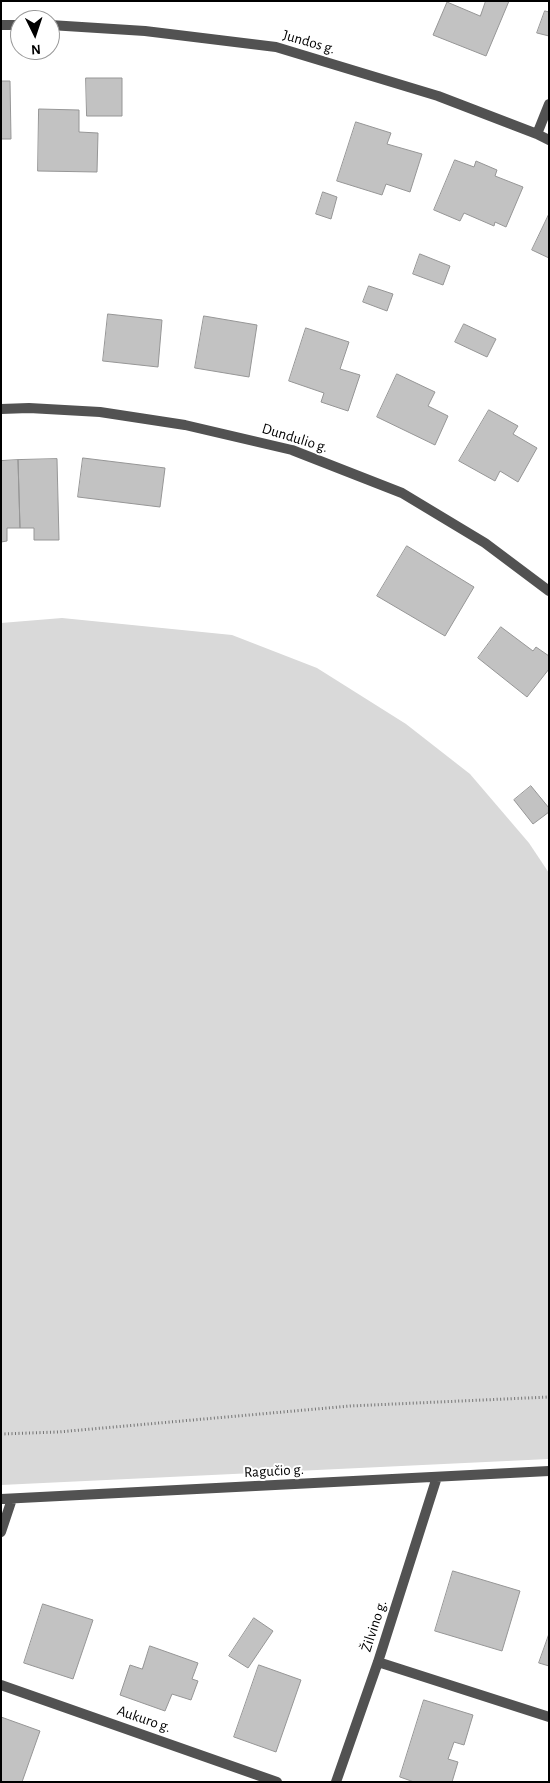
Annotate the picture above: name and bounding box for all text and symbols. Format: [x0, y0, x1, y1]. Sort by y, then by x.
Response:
north arrow [10, 10, 60, 60]
street label: Jundos g. [281, 26, 337, 58]
text: N [31, 42, 41, 56]
street label: Dundulio g. [260, 419, 330, 457]
street label: Ragučio g. [244, 1460, 304, 1482]
street label: Žilvino g. [357, 1598, 391, 1654]
street label: Aukuro g. [115, 1701, 173, 1737]

